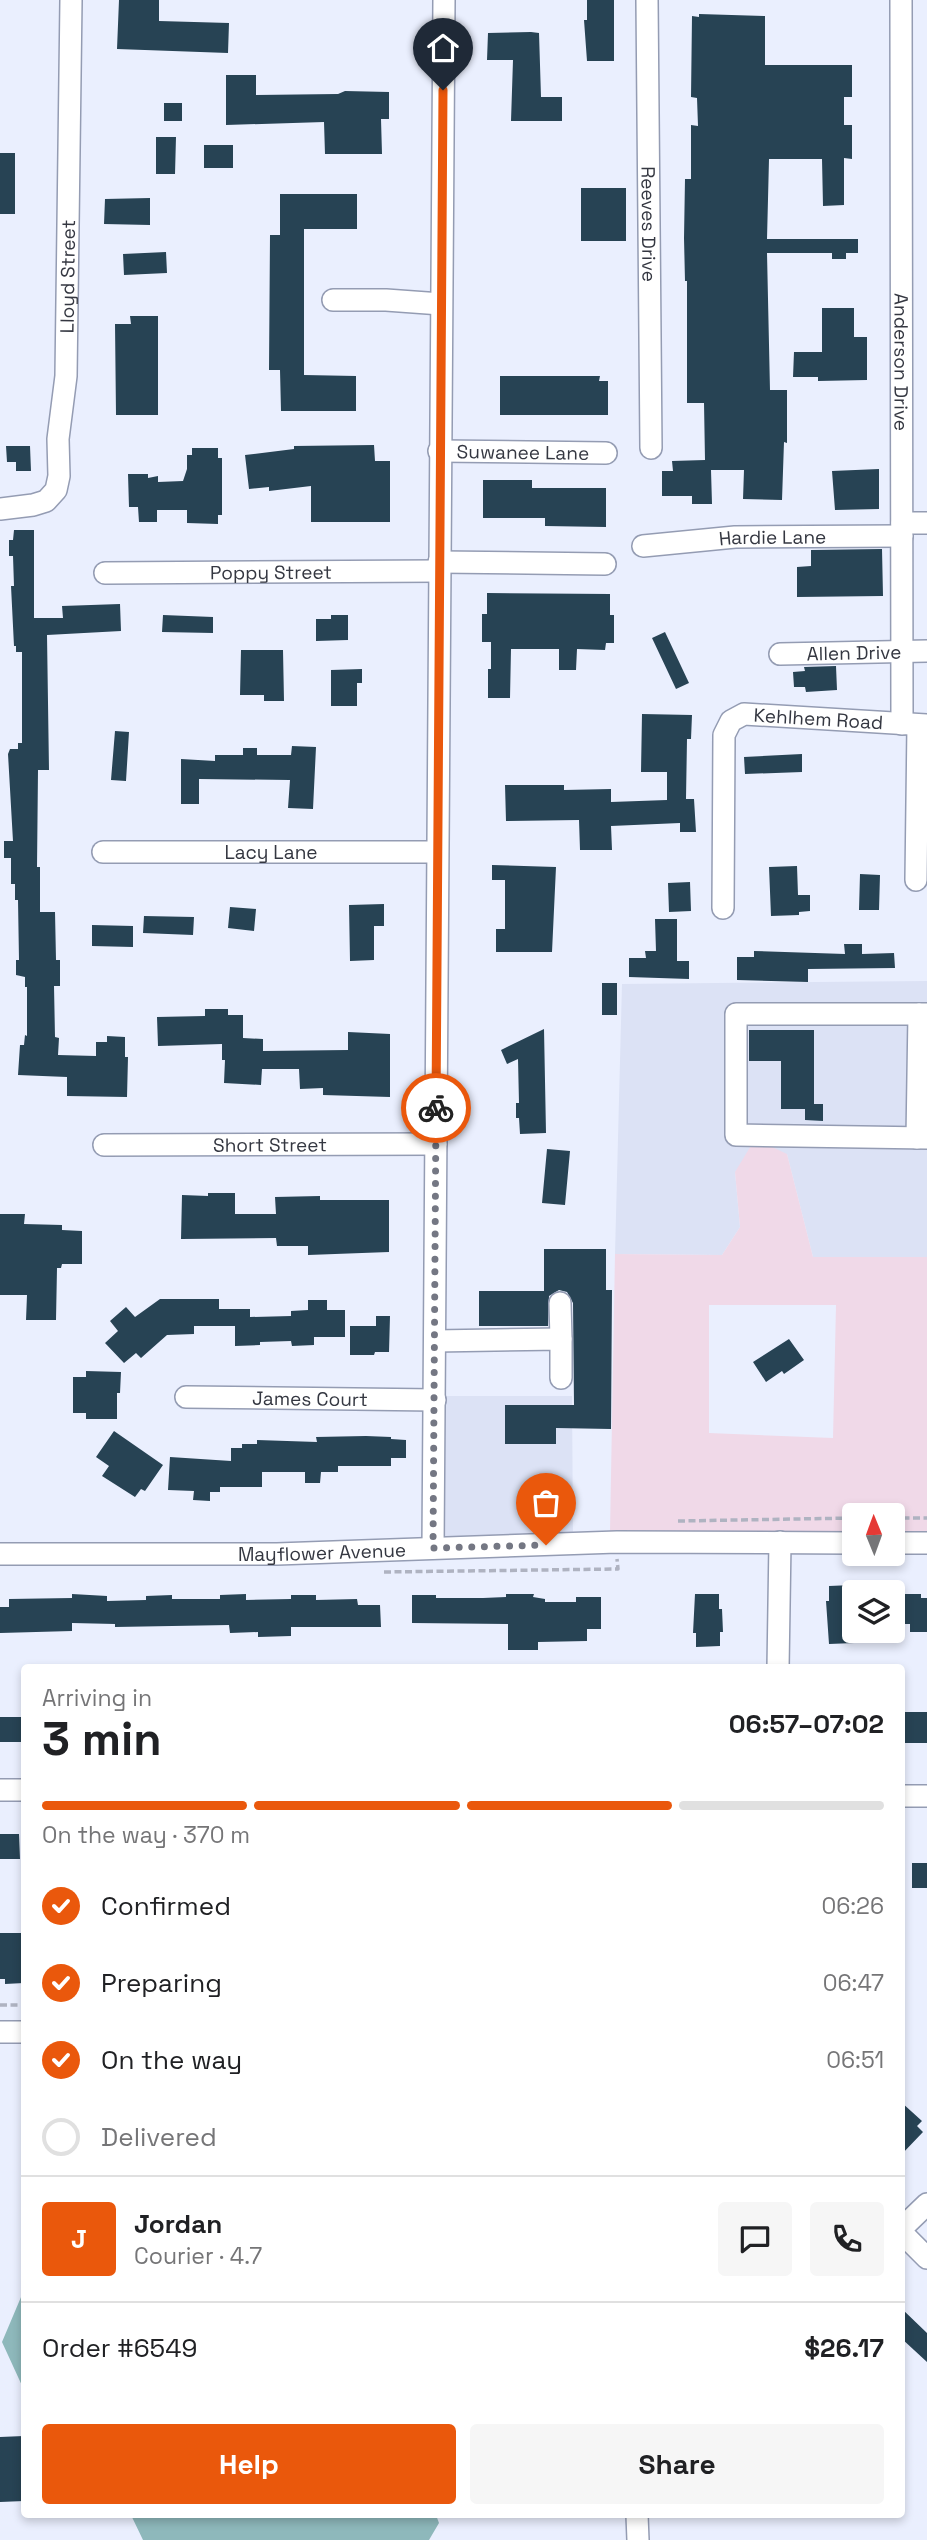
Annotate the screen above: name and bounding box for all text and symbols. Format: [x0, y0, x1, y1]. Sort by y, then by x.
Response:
pin [413, 18, 473, 90]
icon: home [424, 29, 462, 67]
street label: Reeves Drive [636, 166, 662, 282]
street label: Lloyd Street [54, 220, 81, 334]
street label: Anderson Drive [889, 293, 914, 431]
street label: Suwanee Lane [457, 439, 589, 465]
street label: Hardie Lane [718, 524, 826, 551]
street label: Poppy Street [210, 559, 332, 585]
street label: Allen Drive [806, 639, 902, 666]
street label: Kehlhem Road [753, 702, 884, 735]
street label: Lacy Lane [224, 840, 318, 865]
courier [401, 1073, 471, 1143]
icon: bike [417, 1089, 455, 1127]
street label: Short Street [213, 1132, 327, 1157]
street label: James Court [252, 1385, 368, 1412]
pin [516, 1473, 576, 1545]
icon: bag [527, 1484, 565, 1522]
north arrow [842, 1503, 905, 1566]
map controls [842, 1503, 905, 1643]
street label: Mayflower Avenue [238, 1537, 406, 1567]
button: layers [842, 1580, 905, 1643]
text: Arriving in [42, 1683, 152, 1713]
text: 06:57–07:02 [729, 1707, 884, 1741]
text: 3 min [42, 1710, 162, 1768]
text: On the way · 370 m [42, 1820, 250, 1850]
icon: check [42, 1887, 80, 1925]
text: Confirmed [101, 1889, 231, 1923]
text: 06:26 [821, 1891, 884, 1921]
icon: check [42, 1964, 80, 2002]
text: Preparing [101, 1966, 222, 2000]
text: 06:47 [823, 1968, 884, 1998]
icon: check [42, 2041, 80, 2079]
text: On the way [101, 2043, 242, 2077]
text: 06:51 [826, 2045, 884, 2075]
text: Delivered [101, 2120, 217, 2154]
button: chat [718, 2202, 792, 2276]
button: phone [810, 2202, 884, 2276]
text: Jordan [134, 2207, 222, 2241]
text: J [71, 2222, 87, 2256]
text: Courier · 4.7 [134, 2241, 262, 2271]
text: Order #6549 [42, 2331, 197, 2365]
text: $26.17 [804, 2331, 884, 2365]
button: Help [42, 2424, 456, 2504]
button: Share [470, 2424, 884, 2504]

